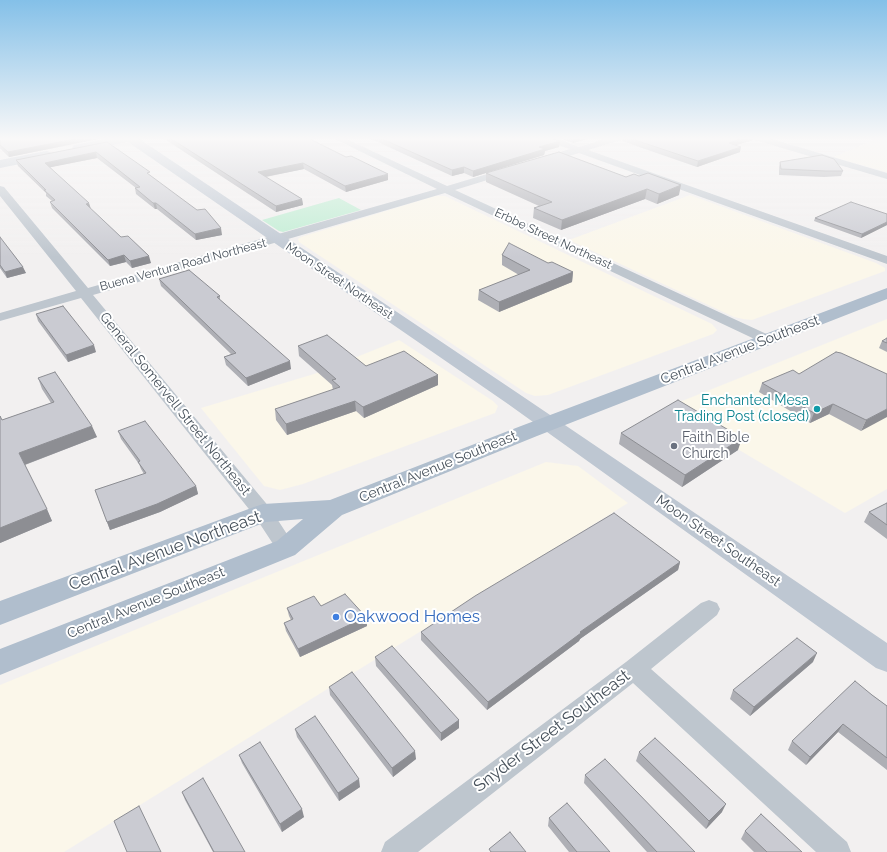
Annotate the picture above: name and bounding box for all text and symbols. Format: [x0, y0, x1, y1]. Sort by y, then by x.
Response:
street label: Erbbe Street Northeast [492, 206, 614, 272]
street label: Buena Ventura Road Northeast [98, 236, 268, 294]
street label: Moon Street Northeast [283, 240, 395, 322]
street label: General Somervell Street Northeast [96, 309, 254, 499]
street label: Central Avenue Southeast [658, 312, 822, 388]
place label: Enchanted Mesa Trading Post (closed) [674, 393, 809, 426]
marker: Enchanted Mesa Trading Post (closed) [812, 404, 822, 414]
street label: Central Avenue Southeast [357, 428, 519, 506]
place label: Faith Bible Church [682, 430, 749, 462]
marker: Faith Bible Church [669, 441, 679, 451]
street label: Moon Street Southeast [652, 492, 784, 590]
street label: Central Avenue Northeast [66, 507, 264, 595]
street label: Central Avenue Southeast [65, 564, 227, 642]
place label: Oakwood Homes [344, 607, 480, 627]
marker: Oakwood Homes [331, 612, 341, 622]
street label: Snyder Street Southeast [470, 666, 634, 796]

